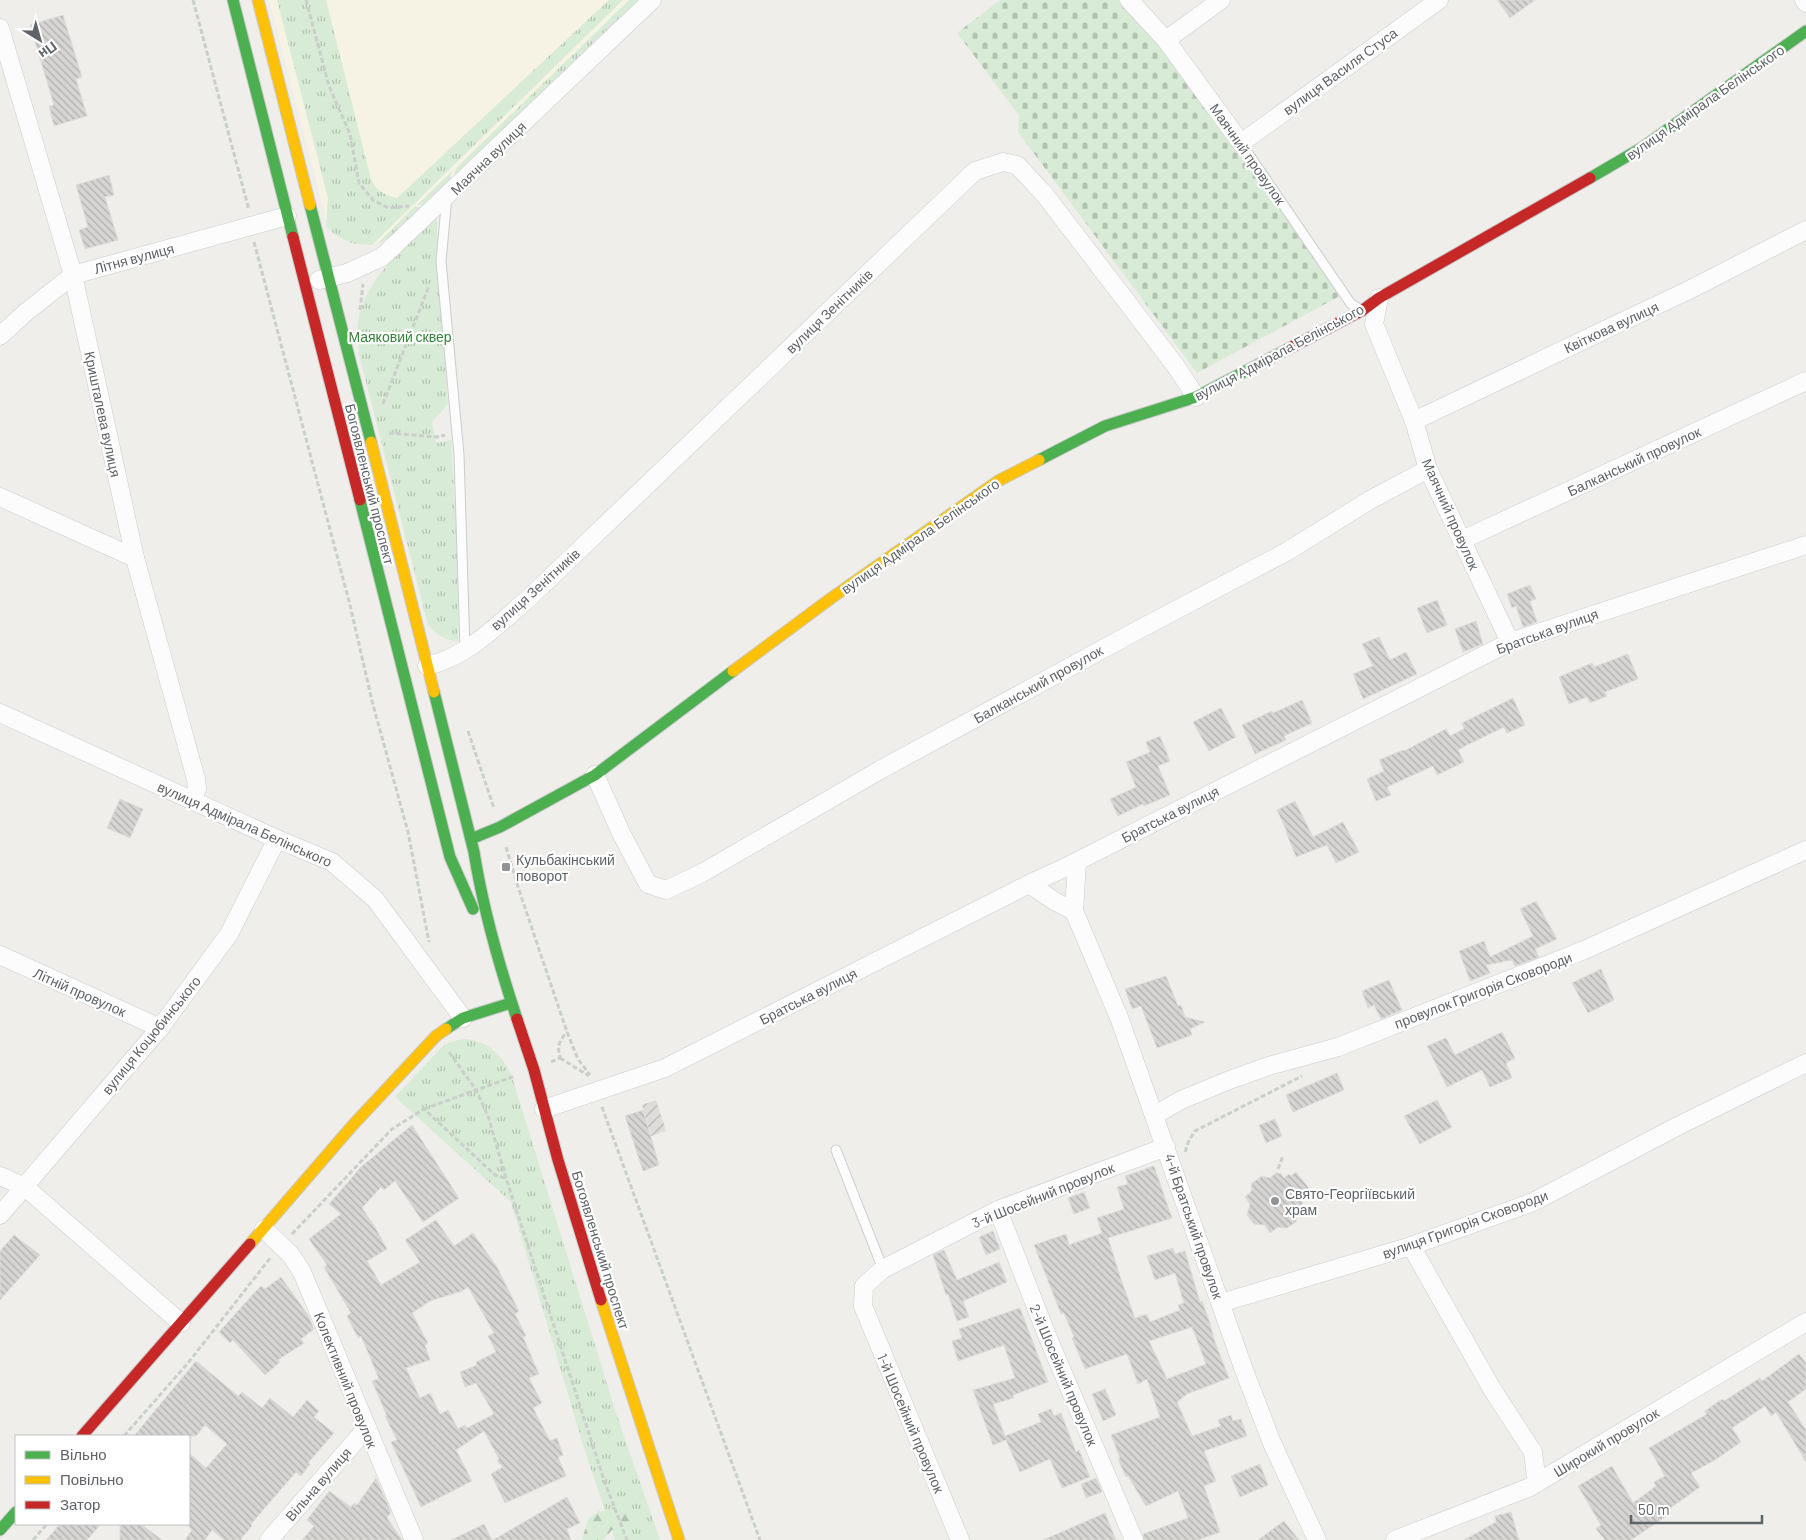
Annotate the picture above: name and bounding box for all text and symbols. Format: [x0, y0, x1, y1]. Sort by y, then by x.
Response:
north arrow [15, 15, 65, 65]
street label: вулиця Василя Стуса [1280, 24, 1401, 118]
text: Пн [36, 38, 61, 63]
street label: вулиця Адмірала Белінського [1623, 41, 1788, 163]
street label: Маячний провулок [1207, 100, 1290, 209]
street label: Маячна вулиця [447, 118, 529, 198]
street label: Літня вулиця [92, 239, 176, 277]
street label: вулиця Зенітників [782, 265, 876, 357]
street label: Квіткова вулиця [1561, 298, 1661, 356]
street label: вулиця Адмірала Белінського [1191, 300, 1367, 404]
park label: Маяковий сквер [348, 328, 452, 345]
street label: Кришталева вулиця [81, 349, 125, 479]
street label: Богоявленський проспект [342, 402, 398, 567]
street label: Балканський провулок [1565, 422, 1704, 499]
street label: Маячний провулок [1419, 456, 1483, 573]
street label: вулиця Адмірала Белінського [838, 475, 1003, 597]
street label: вулиця Зенітників [487, 545, 583, 633]
street label: Братська вулиця [1494, 605, 1600, 657]
street label: Балканський провулок [970, 641, 1106, 727]
street label: вулиця Адмірала Белінського [155, 778, 335, 870]
street label: Братська вулиця [1118, 782, 1222, 846]
place label: Кульбакінський поворот [516, 851, 615, 884]
marker: Кульбакінський поворот [500, 861, 512, 873]
street label: провулок Григорія Сковороди [1392, 948, 1574, 1032]
street label: Літній провулок [31, 964, 130, 1020]
street label: Братська вулиця [756, 964, 860, 1028]
street label: вулиця Коцюбинського [98, 972, 204, 1098]
street label: 4-й Братський провулок [1161, 1151, 1227, 1302]
street label: 3-й Шосейний провулок [969, 1158, 1117, 1231]
street label: Богоявленський проспект [569, 1169, 633, 1332]
place label: Свято-Георгіївський храм [1285, 1185, 1415, 1218]
street label: вулиця Григорія Сковороди [1380, 1186, 1550, 1262]
marker: Свято-Георгіївський храм [1269, 1195, 1281, 1207]
street label: 2-й Шосейний провулок [1026, 1302, 1102, 1449]
street label: Колективний провулок [311, 1310, 381, 1451]
street label: 1-й Шосейний провулок [874, 1351, 948, 1496]
street label: Широкий провулок [1550, 1403, 1663, 1480]
legend [15, 1435, 190, 1525]
street label: Вільна вулиця [282, 1444, 354, 1524]
text: Вільно [60, 1445, 107, 1463]
text: Повільно [60, 1470, 124, 1488]
scale bar [1631, 1492, 1762, 1524]
text: Затор [60, 1495, 100, 1513]
text: 50 m [1638, 1500, 1670, 1518]

